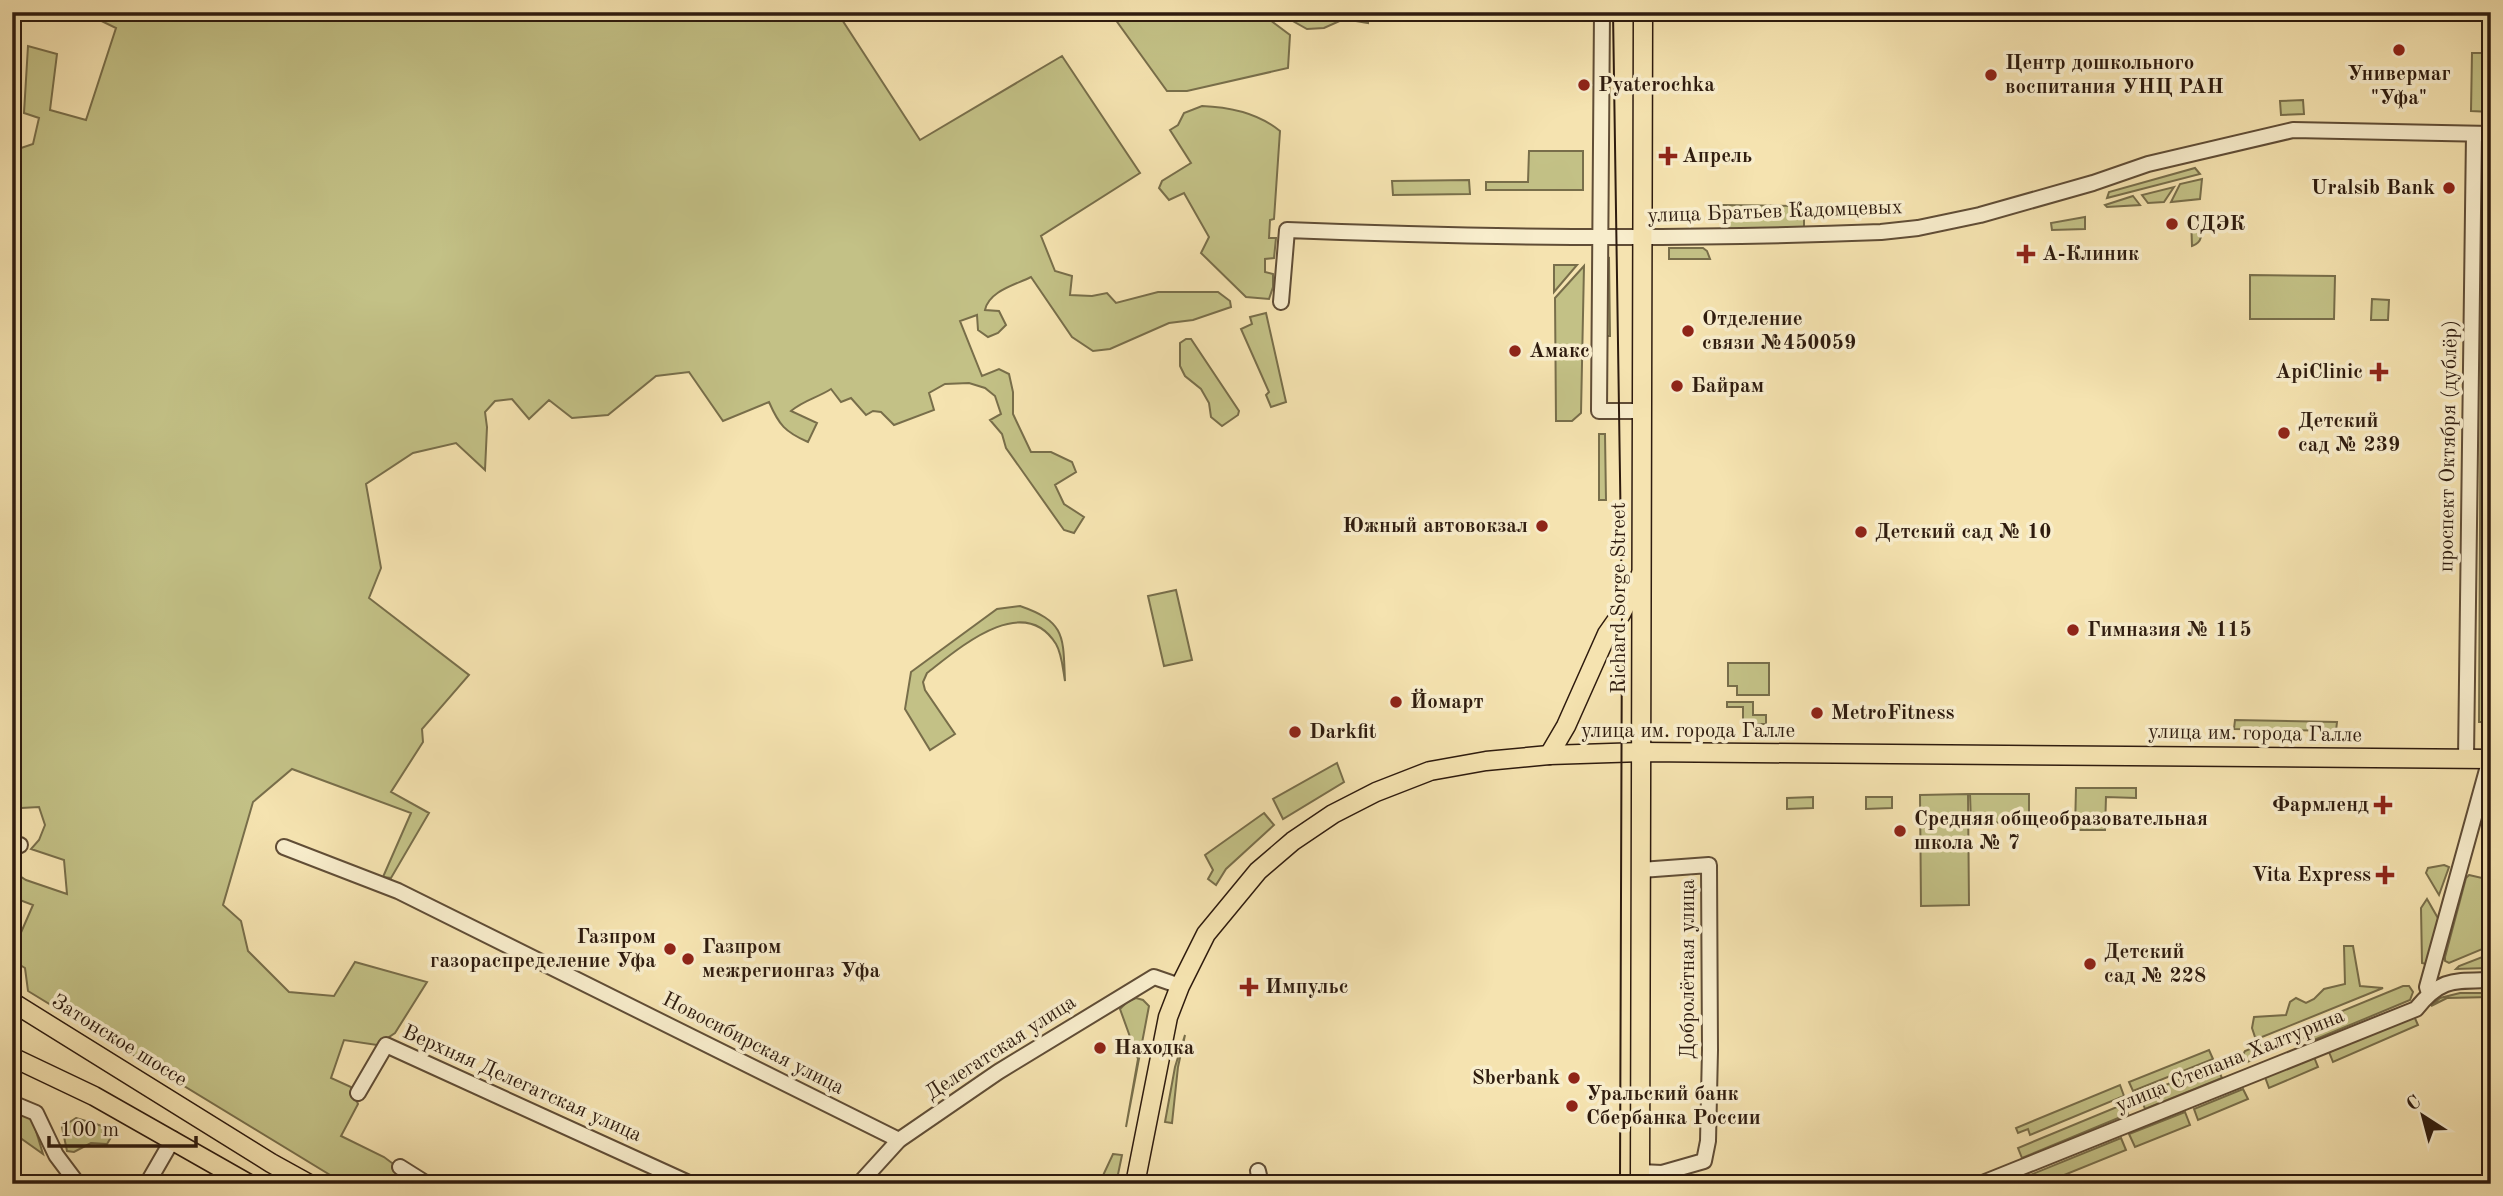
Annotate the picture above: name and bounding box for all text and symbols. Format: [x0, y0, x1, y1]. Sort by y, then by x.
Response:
marker: Универмаг "Уфа" [2391, 42, 2407, 58]
place label: Центр дошкольного воспитания УНЦ РАН [2005, 53, 2224, 98]
place label: Универмаг "Уфа" [2347, 64, 2451, 109]
marker: Центр дошкольного воспитания УНЦ РАН [1983, 67, 1999, 83]
place label: Pyaterochka [1598, 75, 1715, 96]
marker: Pyaterochka [1576, 77, 1592, 93]
place label: Апрель [1682, 146, 1752, 167]
marker: Апрель [1660, 148, 1676, 164]
place label: Uralsib Bank [2311, 178, 2435, 199]
marker: Uralsib Bank [2441, 180, 2457, 196]
street label: улица Братьев Кадомцевых [1647, 197, 1903, 227]
place label: СДЭК [2186, 214, 2245, 235]
marker: СДЭК [2164, 216, 2180, 232]
marker: А-Клиник [2016, 244, 2036, 264]
place label: А-Клиник [2042, 244, 2139, 265]
place label: Отделение связи №450059 [1702, 309, 1856, 354]
street label: проспект Октября (дублёр) [2436, 320, 2462, 572]
marker: Отделение связи №450059 [1680, 323, 1696, 339]
place label: Амакс [1529, 341, 1590, 362]
marker: Амакс [1507, 343, 1523, 359]
place label: ApiClinic [2275, 362, 2363, 383]
marker: ApiClinic [2369, 362, 2389, 382]
place label: Байрам [1691, 376, 1764, 397]
marker: Байрам [1669, 378, 1685, 394]
place label: Детский сад № 239 [2298, 411, 2400, 456]
marker: Детский сад № 239 [2276, 425, 2292, 441]
street label: Richard Sorge Street [1609, 502, 1630, 694]
place label: Южный автовокзал [1343, 516, 1528, 537]
marker: Южный автовокзал [1534, 518, 1550, 534]
place label: Детский сад № 10 [1875, 522, 2051, 543]
marker: Детский сад № 10 [1853, 524, 1869, 540]
place label: Гимназия № 115 [2087, 620, 2252, 641]
marker: Гимназия № 115 [2065, 622, 2081, 638]
place label: Йомарт [1410, 688, 1484, 713]
marker: Йомарт [1388, 694, 1404, 710]
place label: MetroFitness [1831, 703, 1955, 724]
marker: MetroFitness [1809, 705, 1825, 721]
street label: улица им. города Галле [1581, 721, 1795, 742]
place label: Darkfit [1309, 722, 1377, 743]
street label: улица им. города Галле [2148, 722, 2362, 746]
marker: Darkfit [1287, 724, 1303, 740]
place label: Фармленд [2272, 795, 2369, 816]
marker: Фармленд [2375, 797, 2391, 813]
place label: Средняя общеобразовательная школа № 7 [1914, 809, 2208, 854]
marker: Средняя общеобразовательная школа № 7 [1892, 823, 1908, 839]
place label: Vita Express [2252, 865, 2371, 886]
marker: Vita Express [2377, 867, 2393, 883]
street label: Добролётная улица [1678, 879, 1699, 1059]
place label: Газпром газораспределение Уфа [430, 927, 656, 972]
place label: Газпром межрегионгаз Уфа [702, 937, 881, 982]
marker: Газпром газораспределение Уфа [662, 941, 678, 957]
place label: Детский сад № 228 [2104, 942, 2206, 987]
marker: Газпром межрегионгаз Уфа [680, 951, 696, 967]
marker: Детский сад № 228 [2082, 956, 2098, 972]
marker: Импульс [1239, 977, 1259, 997]
place label: Импульс [1265, 977, 1348, 998]
street label: Новосибирская улица [659, 989, 847, 1099]
street label: Затонское шоссе [48, 991, 190, 1091]
street label: Делегатская улица [922, 992, 1080, 1104]
street label: улица Степана Халтурина [2113, 1005, 2347, 1117]
street label: Верхняя Делегатская улица [399, 1022, 645, 1146]
place label: Находка [1114, 1038, 1195, 1059]
marker: Находка [1092, 1040, 1108, 1056]
place label: Sberbank [1472, 1068, 1560, 1089]
marker: Sberbank [1566, 1070, 1582, 1086]
north arrow [2388, 1080, 2458, 1150]
place label: Уральский банк Сбербанка России [1586, 1084, 1761, 1129]
text: С [2404, 1093, 2425, 1116]
marker: Уральский банк Сбербанка России [1564, 1098, 1580, 1114]
scale bar [49, 1105, 196, 1149]
text: 100 m [60, 1120, 119, 1141]

